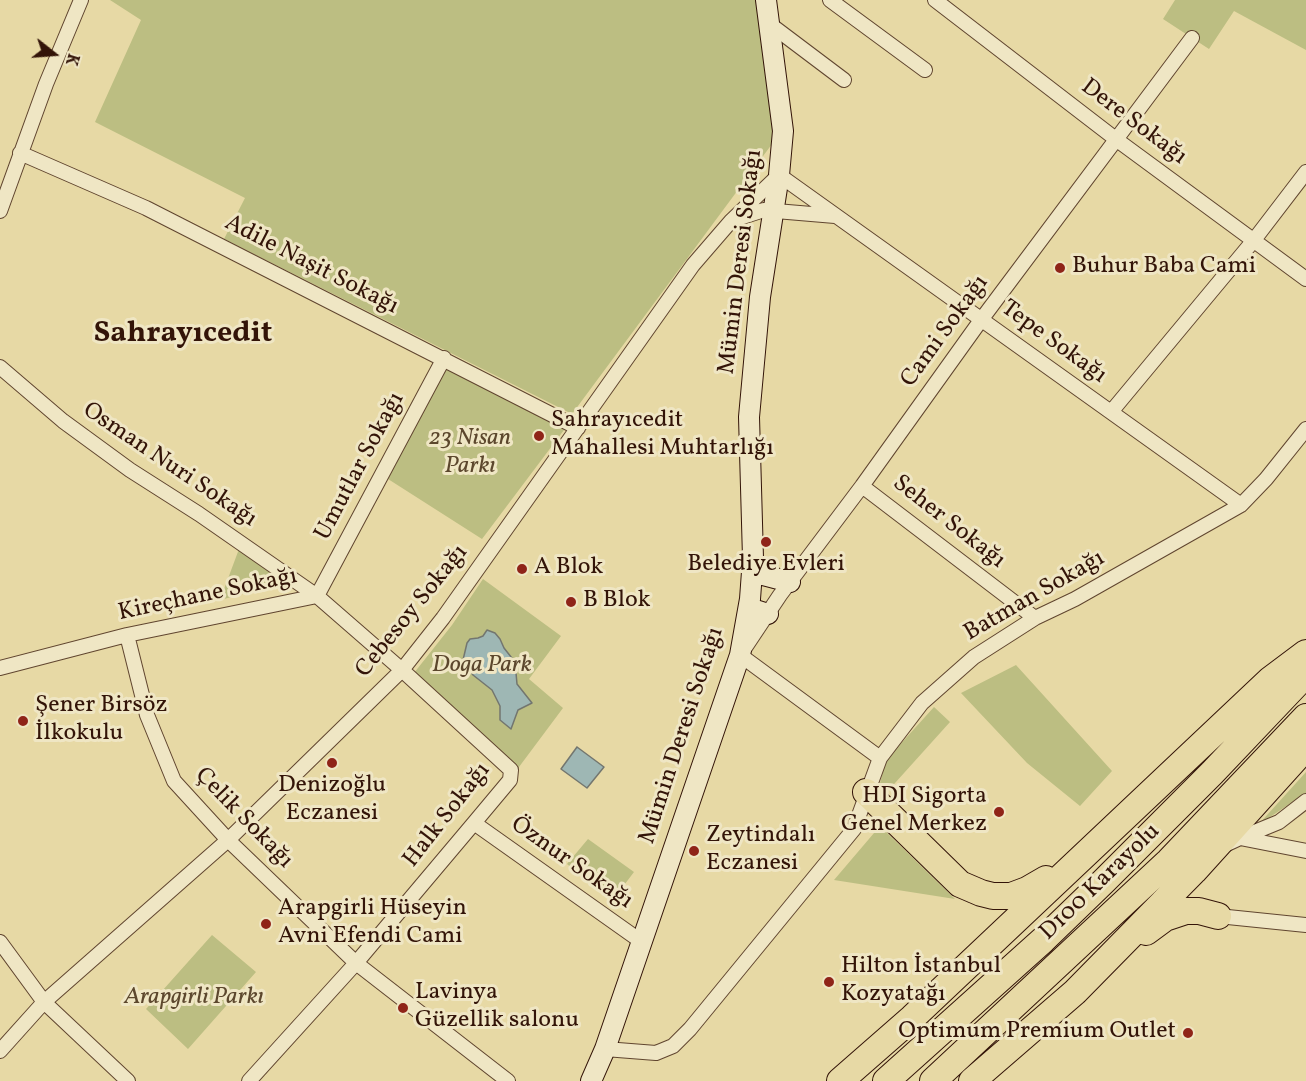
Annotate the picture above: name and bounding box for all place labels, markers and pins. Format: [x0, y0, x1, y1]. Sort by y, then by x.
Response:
place label: Buhur Baba Cami [1072, 254, 1256, 282]
marker: Buhur Baba Cami [1053, 261, 1067, 275]
place label: Sahrayıcedit Mahallesi Muhtarlığı [551, 408, 774, 464]
marker: Sahrayıcedit Mahallesi Muhtarlığı [532, 429, 546, 443]
marker: Belediye Evleri [759, 535, 773, 549]
place label: Belediye Evleri [687, 552, 845, 580]
place label: A Blok [534, 555, 603, 583]
marker: A Blok [515, 562, 529, 576]
place label: B Blok [583, 588, 650, 616]
marker: B Blok [564, 595, 578, 609]
place label: Şener Birsöz İlkokulu [35, 693, 167, 749]
marker: Şener Birsöz İlkokulu [16, 714, 30, 728]
marker: Denizoğlu Eczanesi [325, 756, 339, 770]
place label: Denizoğlu Eczanesi [278, 773, 386, 829]
place label: HDI Sigorta Genel Merkez [841, 784, 987, 840]
marker: HDI Sigorta Genel Merkez [992, 805, 1006, 819]
place label: Zeytindalı Eczanesi [706, 823, 815, 879]
marker: Zeytindalı Eczanesi [687, 844, 701, 858]
place label: Arapgirli Hüseyin Avni Efendi Cami [278, 896, 467, 952]
marker: Arapgirli Hüseyin Avni Efendi Cami [259, 917, 273, 931]
place label: Hilton İstanbul Kozyatağı [841, 954, 1001, 1010]
marker: Hilton İstanbul Kozyatağı [822, 975, 836, 989]
place label: Lavinya Güzellik salonu [415, 980, 579, 1036]
marker: Lavinya Güzellik salonu [396, 1001, 410, 1015]
place label: Optimum Premium Outlet [898, 1019, 1176, 1047]
marker: Optimum Premium Outlet [1181, 1026, 1195, 1040]

